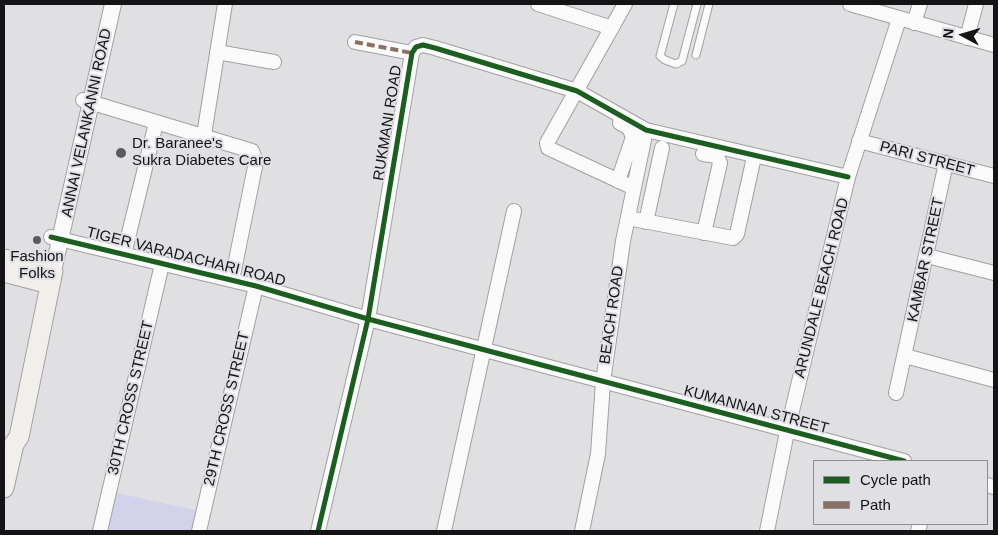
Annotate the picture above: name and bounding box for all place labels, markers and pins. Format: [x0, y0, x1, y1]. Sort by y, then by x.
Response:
place label: Dr. Baranee's Sukra Diabetes Care [132, 135, 271, 170]
marker: Dr. Baranee's Sukra Diabetes Care [114, 146, 128, 160]
marker: Fashion Folks [31, 234, 43, 246]
place label: Fashion Folks [10, 248, 64, 283]

